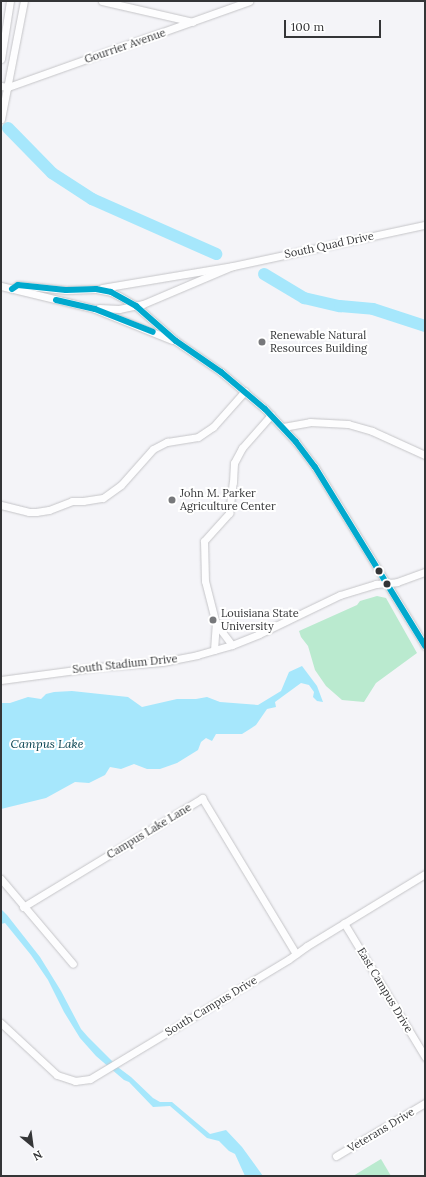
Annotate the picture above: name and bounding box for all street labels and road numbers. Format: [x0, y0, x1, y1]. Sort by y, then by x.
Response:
street label: Gourrier Avenue [83, 26, 167, 66]
street label: South Quad Drive [283, 229, 375, 261]
street label: South Stadium Drive [72, 652, 178, 676]
street label: Campus Lake Lane [104, 801, 194, 861]
street label: East Campus Drive [354, 945, 416, 1035]
street label: South Campus Drive [163, 973, 259, 1039]
street label: Veterans Drive [345, 1105, 417, 1155]

